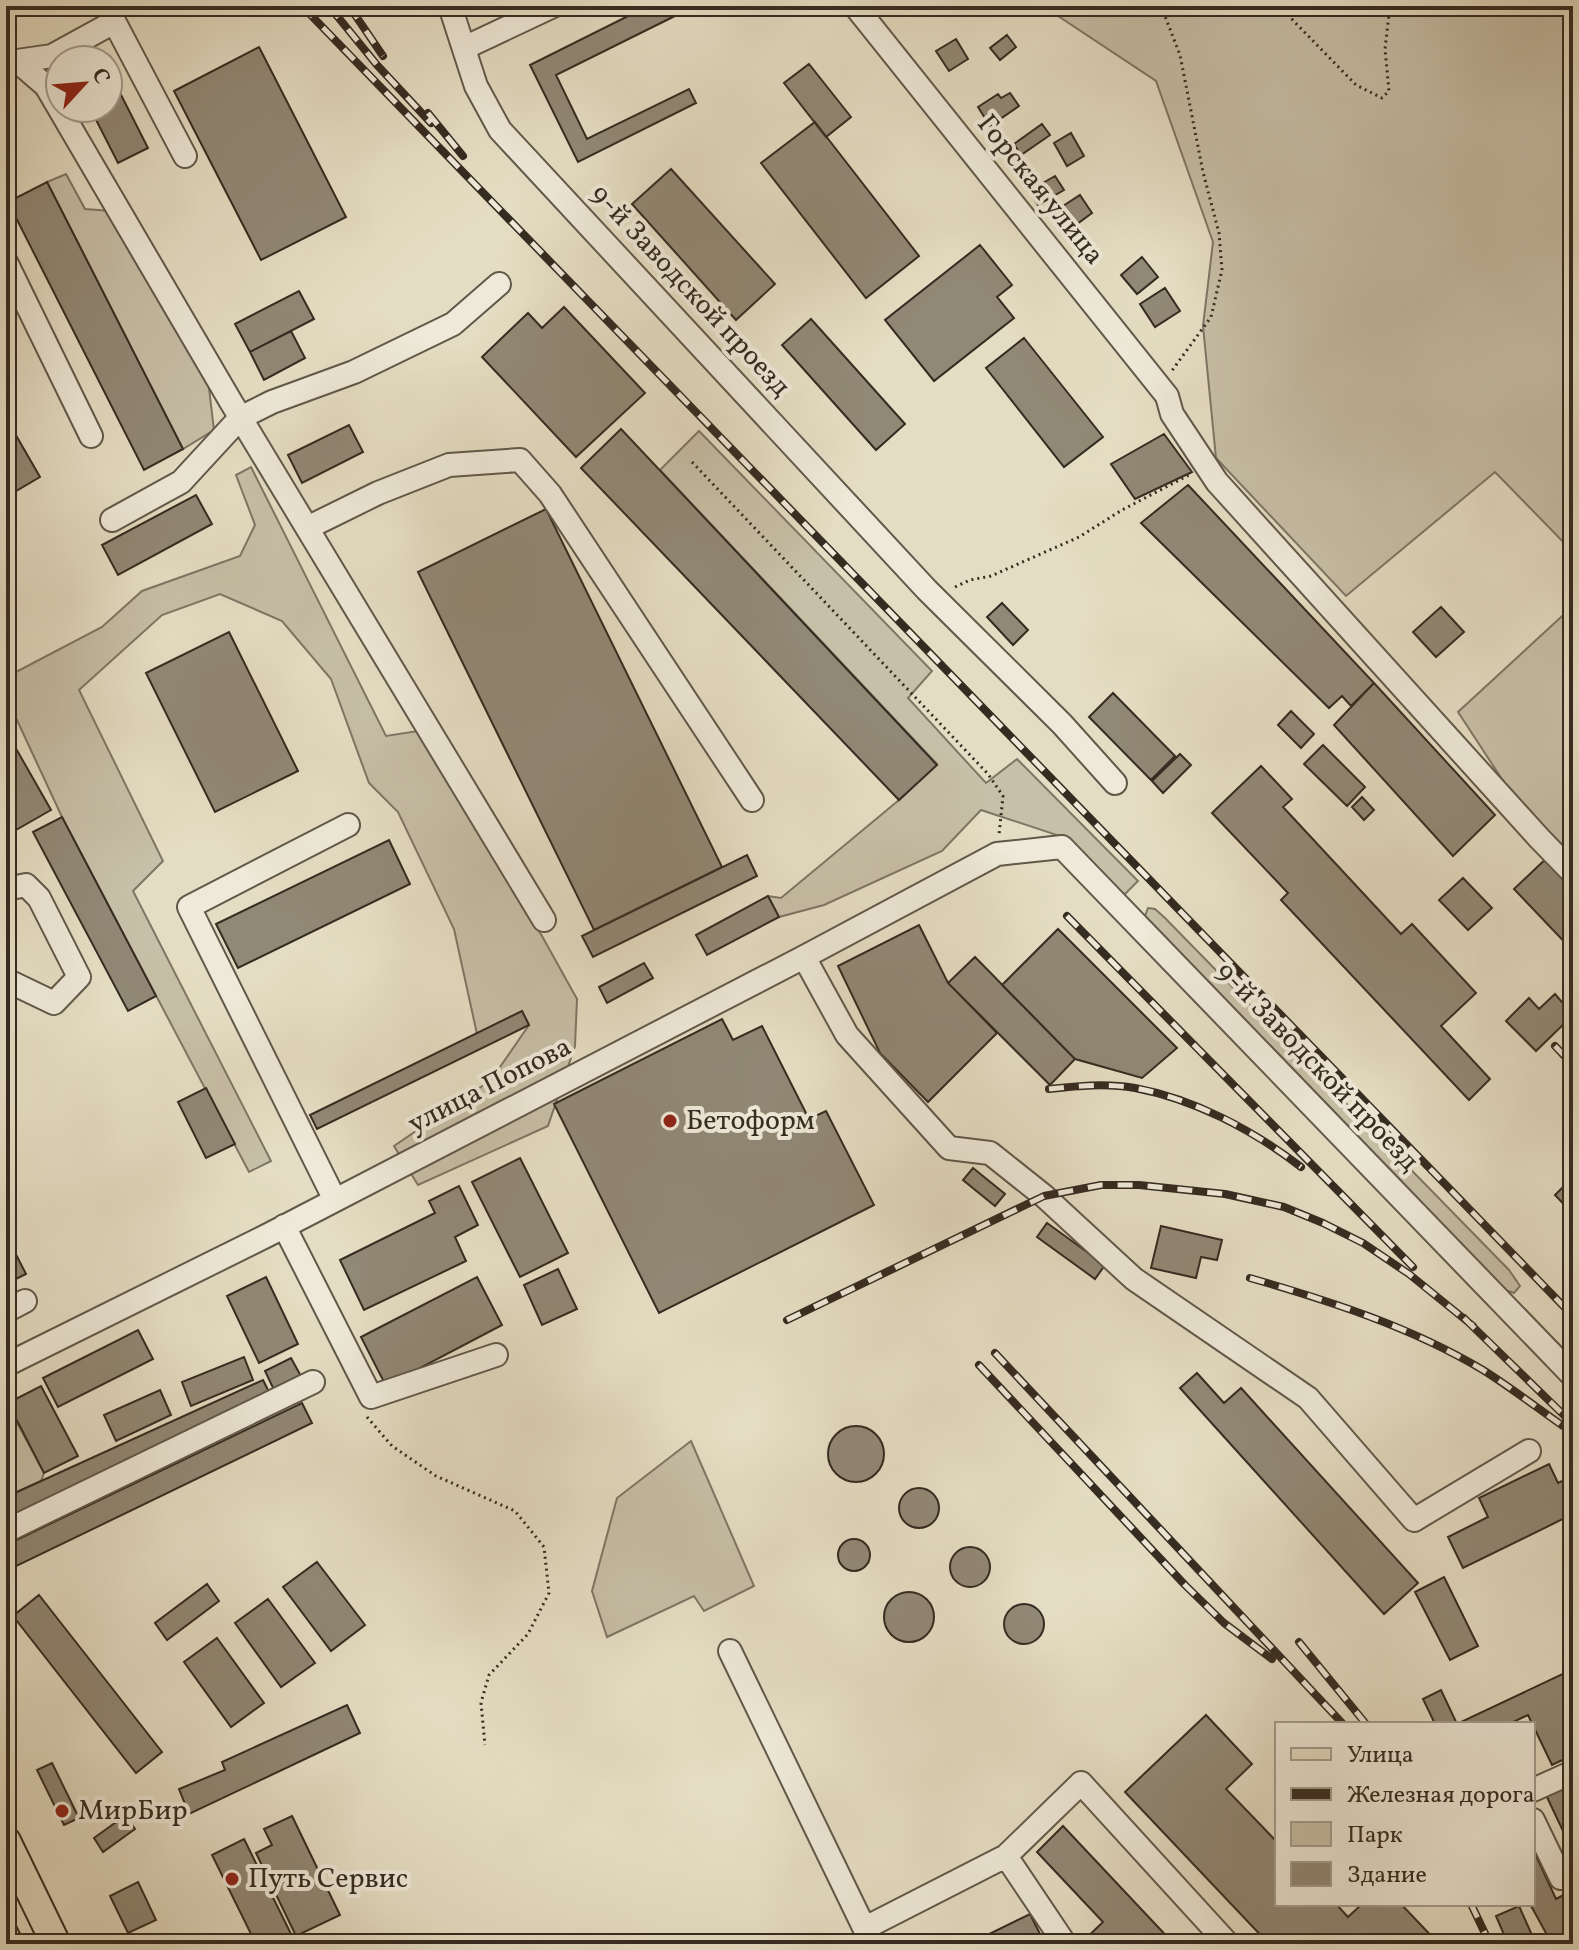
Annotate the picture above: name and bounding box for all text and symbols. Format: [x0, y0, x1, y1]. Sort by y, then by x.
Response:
north arrow [44, 44, 124, 124]
text: С [83, 63, 117, 89]
street label: Горская улица [967, 106, 1113, 274]
street label: 9-й Заводской проезд [581, 176, 799, 406]
street label: 9-й Заводской проезд [1207, 954, 1428, 1181]
street label: улица Попова [402, 1028, 578, 1144]
place label: Бетоформ [686, 1102, 815, 1141]
marker: Бетоформ [661, 1112, 679, 1130]
legend [1275, 1722, 1535, 1906]
text: Улица [1347, 1739, 1414, 1773]
text: Железная дорога [1347, 1779, 1535, 1813]
place label: МирБир [78, 1792, 188, 1831]
marker: МирБир [53, 1802, 71, 1820]
text: Парк [1347, 1819, 1403, 1853]
text: Здание [1347, 1859, 1427, 1893]
place label: Путь Сервис [248, 1860, 408, 1899]
marker: Путь Сервис [223, 1870, 241, 1888]

